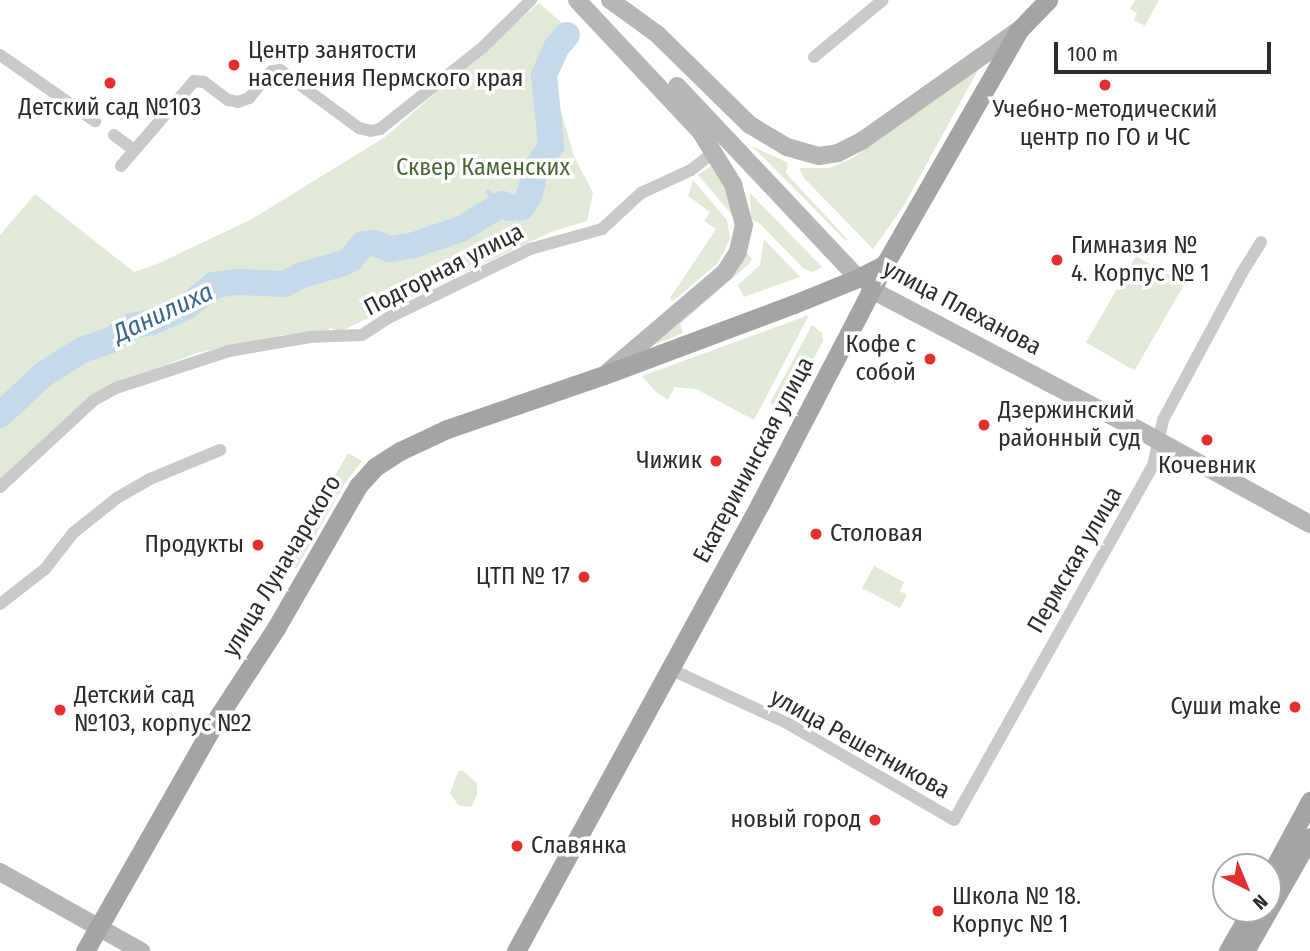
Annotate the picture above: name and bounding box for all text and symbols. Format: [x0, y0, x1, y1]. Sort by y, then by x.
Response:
scale bar [1058, 28, 1275, 72]
place label: Центр занятости населения Пермского края [248, 37, 523, 93]
text: 100 m [1067, 41, 1118, 67]
marker: Центр занятости населения Пермского края [226, 57, 242, 73]
marker: Детский сад №103 [102, 75, 118, 91]
marker: Учебно-методический центр по ГО и ЧС [1097, 77, 1113, 93]
place label: Детский сад №103 [19, 94, 201, 122]
place label: Учебно-методический центр по ГО и ЧС [993, 96, 1217, 152]
park label: Сквер Каменских [396, 154, 570, 182]
street label: Подгорная улица [359, 217, 529, 323]
place label: Гимназия № 4. Корпус № 1 [1071, 232, 1210, 288]
marker: Гимназия № 4. Корпус № 1 [1049, 252, 1065, 268]
street label: улица Плеханова [878, 254, 1046, 362]
water label: Данилиха [108, 276, 218, 350]
place label: Кофе с собой [845, 331, 916, 387]
marker: Кофе с собой [922, 351, 938, 367]
street label: Екатерининская улица [688, 352, 820, 568]
place label: Дзержинский районный суд [998, 397, 1141, 453]
marker: Дзержинский районный суд [976, 417, 992, 433]
marker: Кочевник [1199, 432, 1215, 448]
place label: Чижик [636, 447, 702, 475]
place label: Кочевник [1158, 452, 1256, 480]
marker: Чижик [708, 453, 724, 469]
street label: улица Луначарского [216, 470, 348, 662]
street label: Пермская улица [1021, 482, 1129, 638]
place label: Столовая [830, 520, 923, 548]
marker: Столовая [808, 526, 824, 542]
place label: Прoдукты [144, 531, 244, 559]
marker: Прoдукты [250, 537, 266, 553]
place label: ЦТП № 17 [476, 563, 570, 591]
marker: ЦТП № 17 [576, 569, 592, 585]
place label: Детский сад №103, корпус №2 [74, 682, 252, 738]
street label: улица Решетникова [765, 683, 955, 805]
place label: Суши make [1171, 693, 1281, 721]
marker: Суши make [1287, 699, 1303, 715]
marker: Детский сад №103, корпус №2 [52, 702, 68, 718]
place label: новый город [730, 806, 861, 834]
marker: новый город [867, 812, 883, 828]
place label: Славянка [531, 832, 627, 860]
marker: Славянка [509, 838, 525, 854]
north arrow [1212, 853, 1282, 923]
place label: Школа № 18. Корпус № 1 [952, 883, 1081, 939]
text: N [1248, 890, 1272, 915]
marker: Школа № 18. Корпус № 1 [930, 903, 946, 919]

